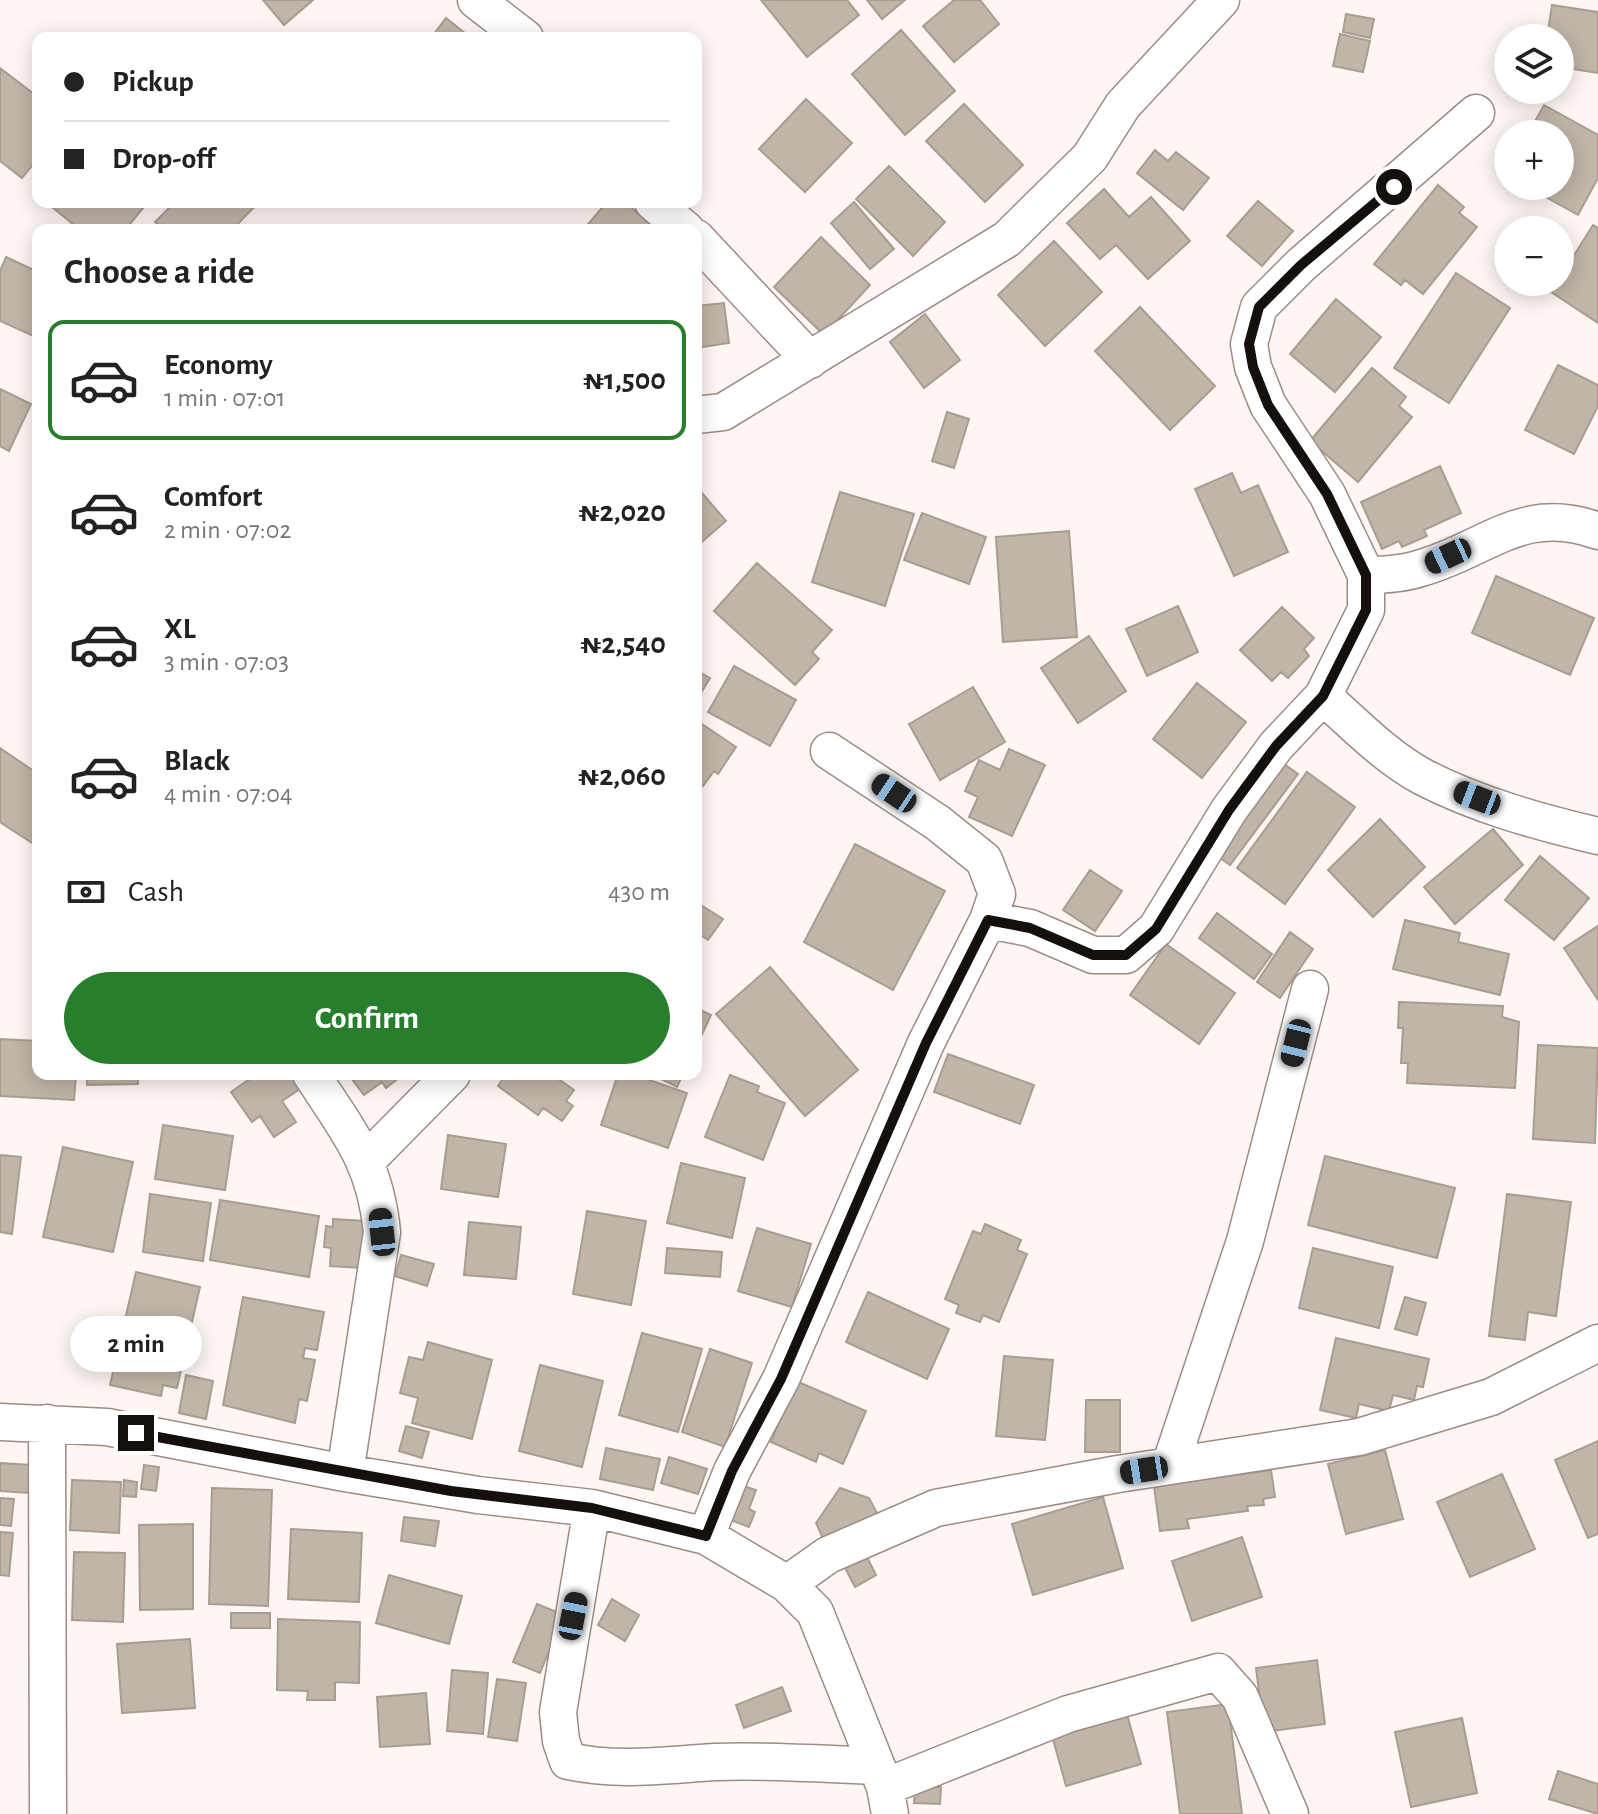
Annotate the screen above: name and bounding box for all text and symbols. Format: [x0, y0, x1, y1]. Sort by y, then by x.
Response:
map controls [1494, 24, 1574, 296]
button: layers [1494, 24, 1574, 104]
text: Pickup [112, 67, 194, 97]
button: + [1494, 120, 1574, 200]
text: Drop-off [112, 144, 215, 174]
route start [1376, 169, 1412, 205]
button: − [1494, 216, 1574, 296]
text: Choose a ride [64, 254, 254, 290]
icon: car [68, 344, 140, 416]
text: Economy [164, 350, 273, 380]
text: ₦1,500 [583, 365, 666, 395]
text: 1 min · 07:01 [164, 385, 285, 411]
icon: car [68, 476, 140, 548]
text: Comfort [164, 482, 263, 512]
text: ₦2,020 [578, 497, 666, 527]
text: 2 min · 07:02 [164, 517, 291, 543]
car [1421, 535, 1475, 577]
icon: car [68, 608, 140, 680]
text: XL [164, 614, 196, 644]
text: ₦2,540 [580, 629, 666, 659]
text: 3 min · 07:03 [164, 649, 289, 675]
icon: car [68, 740, 140, 812]
text: Black [164, 746, 230, 776]
text: ₦2,060 [578, 761, 666, 791]
car [867, 770, 921, 816]
car [1450, 778, 1504, 818]
text: 4 min · 07:04 [164, 781, 293, 807]
icon: cash [64, 870, 108, 914]
text: Cash [128, 877, 184, 907]
text: 430 m [608, 879, 670, 905]
button: Confirm [64, 972, 670, 1064]
car [1279, 1017, 1313, 1069]
car [368, 1207, 396, 1257]
callout: 2 min [70, 1317, 202, 1373]
text: 2 min [107, 1331, 165, 1357]
route end [118, 1415, 154, 1451]
car [1118, 1454, 1170, 1486]
car [557, 1590, 589, 1642]

